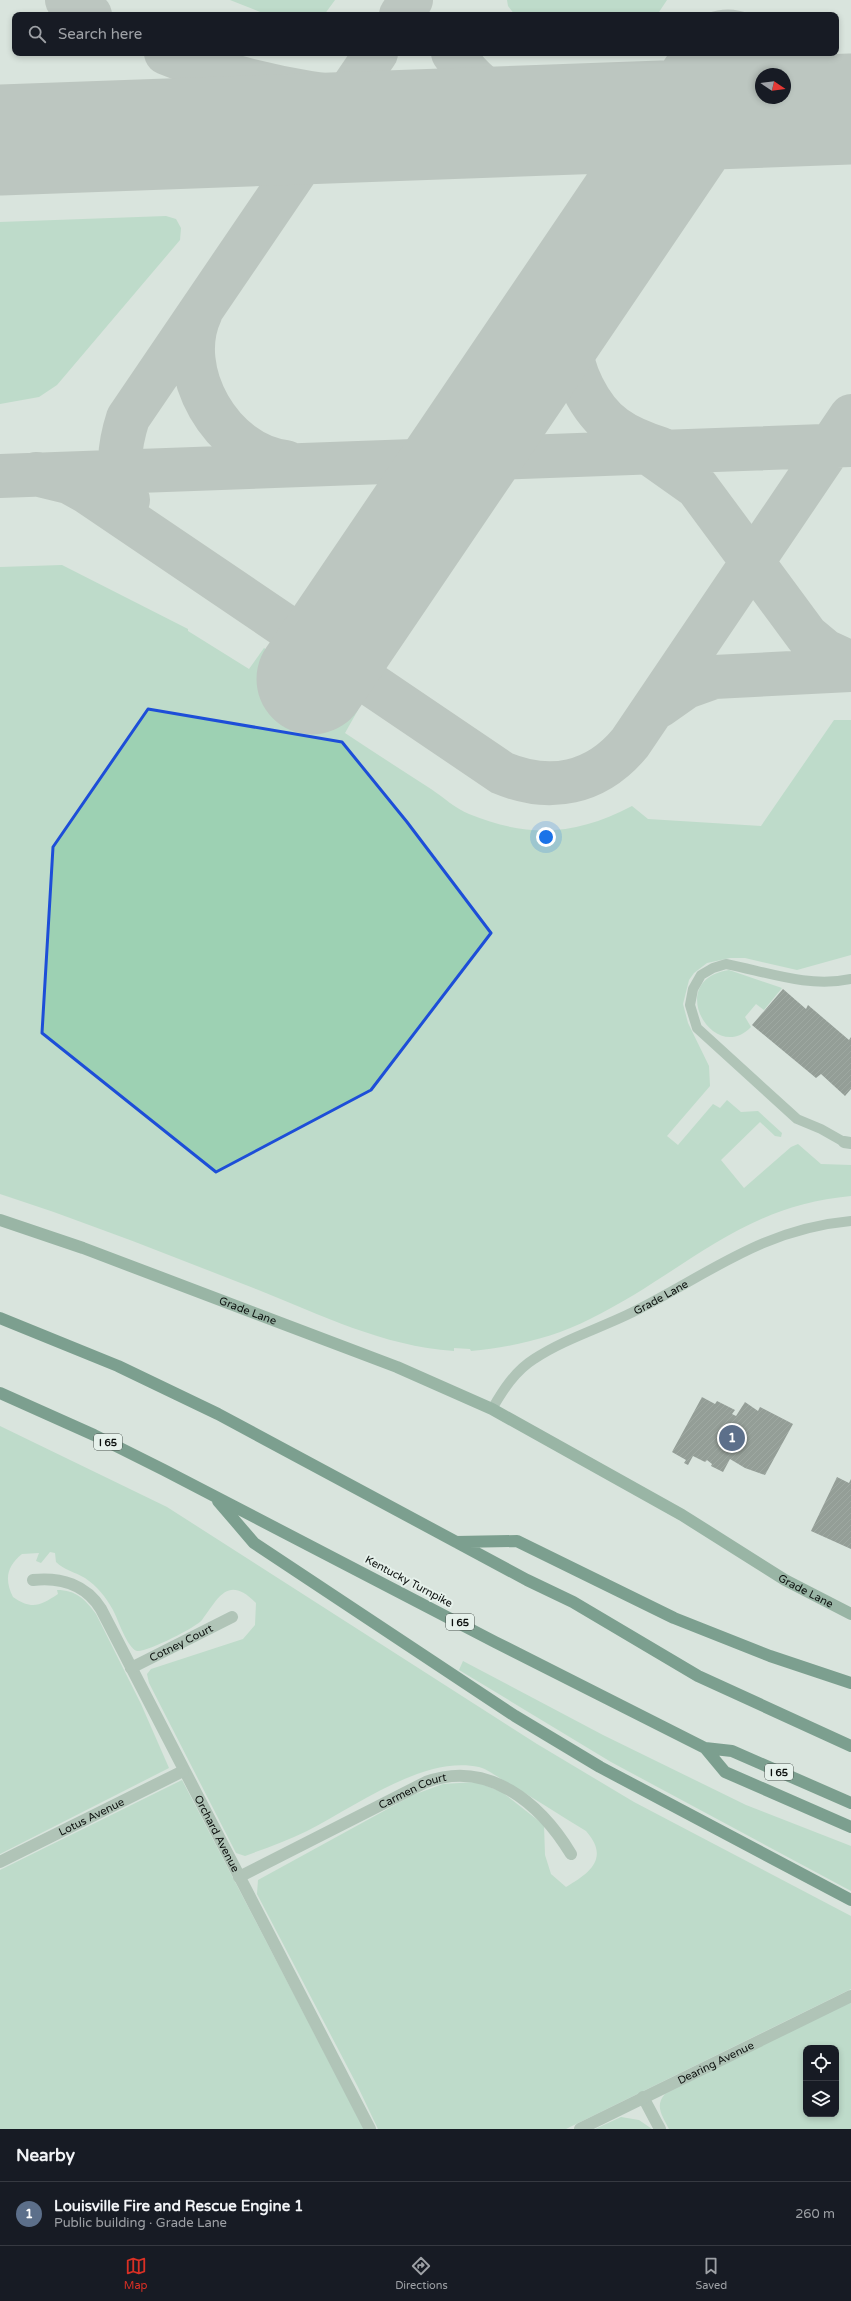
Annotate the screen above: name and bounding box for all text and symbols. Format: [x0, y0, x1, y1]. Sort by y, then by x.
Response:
search box [12, 12, 839, 56]
icon: search [26, 23, 48, 45]
text: Search here [58, 25, 142, 43]
north arrow [755, 68, 791, 104]
your location [536, 827, 556, 847]
street label: Grade Lane [631, 1277, 691, 1318]
street label: Grade Lane [217, 1294, 278, 1328]
pin: 1 [719, 1423, 745, 1453]
road number: I 65 [94, 1434, 122, 1450]
street label: Kentucky Turnpike [363, 1553, 455, 1610]
street label: Grade Lane [776, 1571, 835, 1611]
road number: I 65 [446, 1614, 474, 1630]
street label: Cotney Court [147, 1622, 215, 1665]
road number: I 65 [765, 1764, 793, 1780]
street label: Carmen Court [377, 1771, 447, 1812]
street label: Orchard Avenue [191, 1793, 242, 1874]
street label: Lotus Avenue [57, 1795, 126, 1839]
street label: Dearing Avenue [675, 2039, 756, 2087]
map controls [803, 2045, 839, 2117]
button: locate [803, 2045, 839, 2081]
button: layers [803, 2081, 839, 2117]
text: Nearby [16, 2145, 75, 2166]
text: Louisville Fire and Rescue Engine 1 [54, 2197, 303, 2215]
text: 1 [25, 2206, 33, 2222]
text: 260 m [795, 2206, 835, 2222]
text: Public building · Grade Lane [54, 2215, 227, 2231]
tab: Map [124, 2255, 148, 2292]
tab: Directions [395, 2255, 448, 2292]
tab: Saved [695, 2255, 727, 2292]

